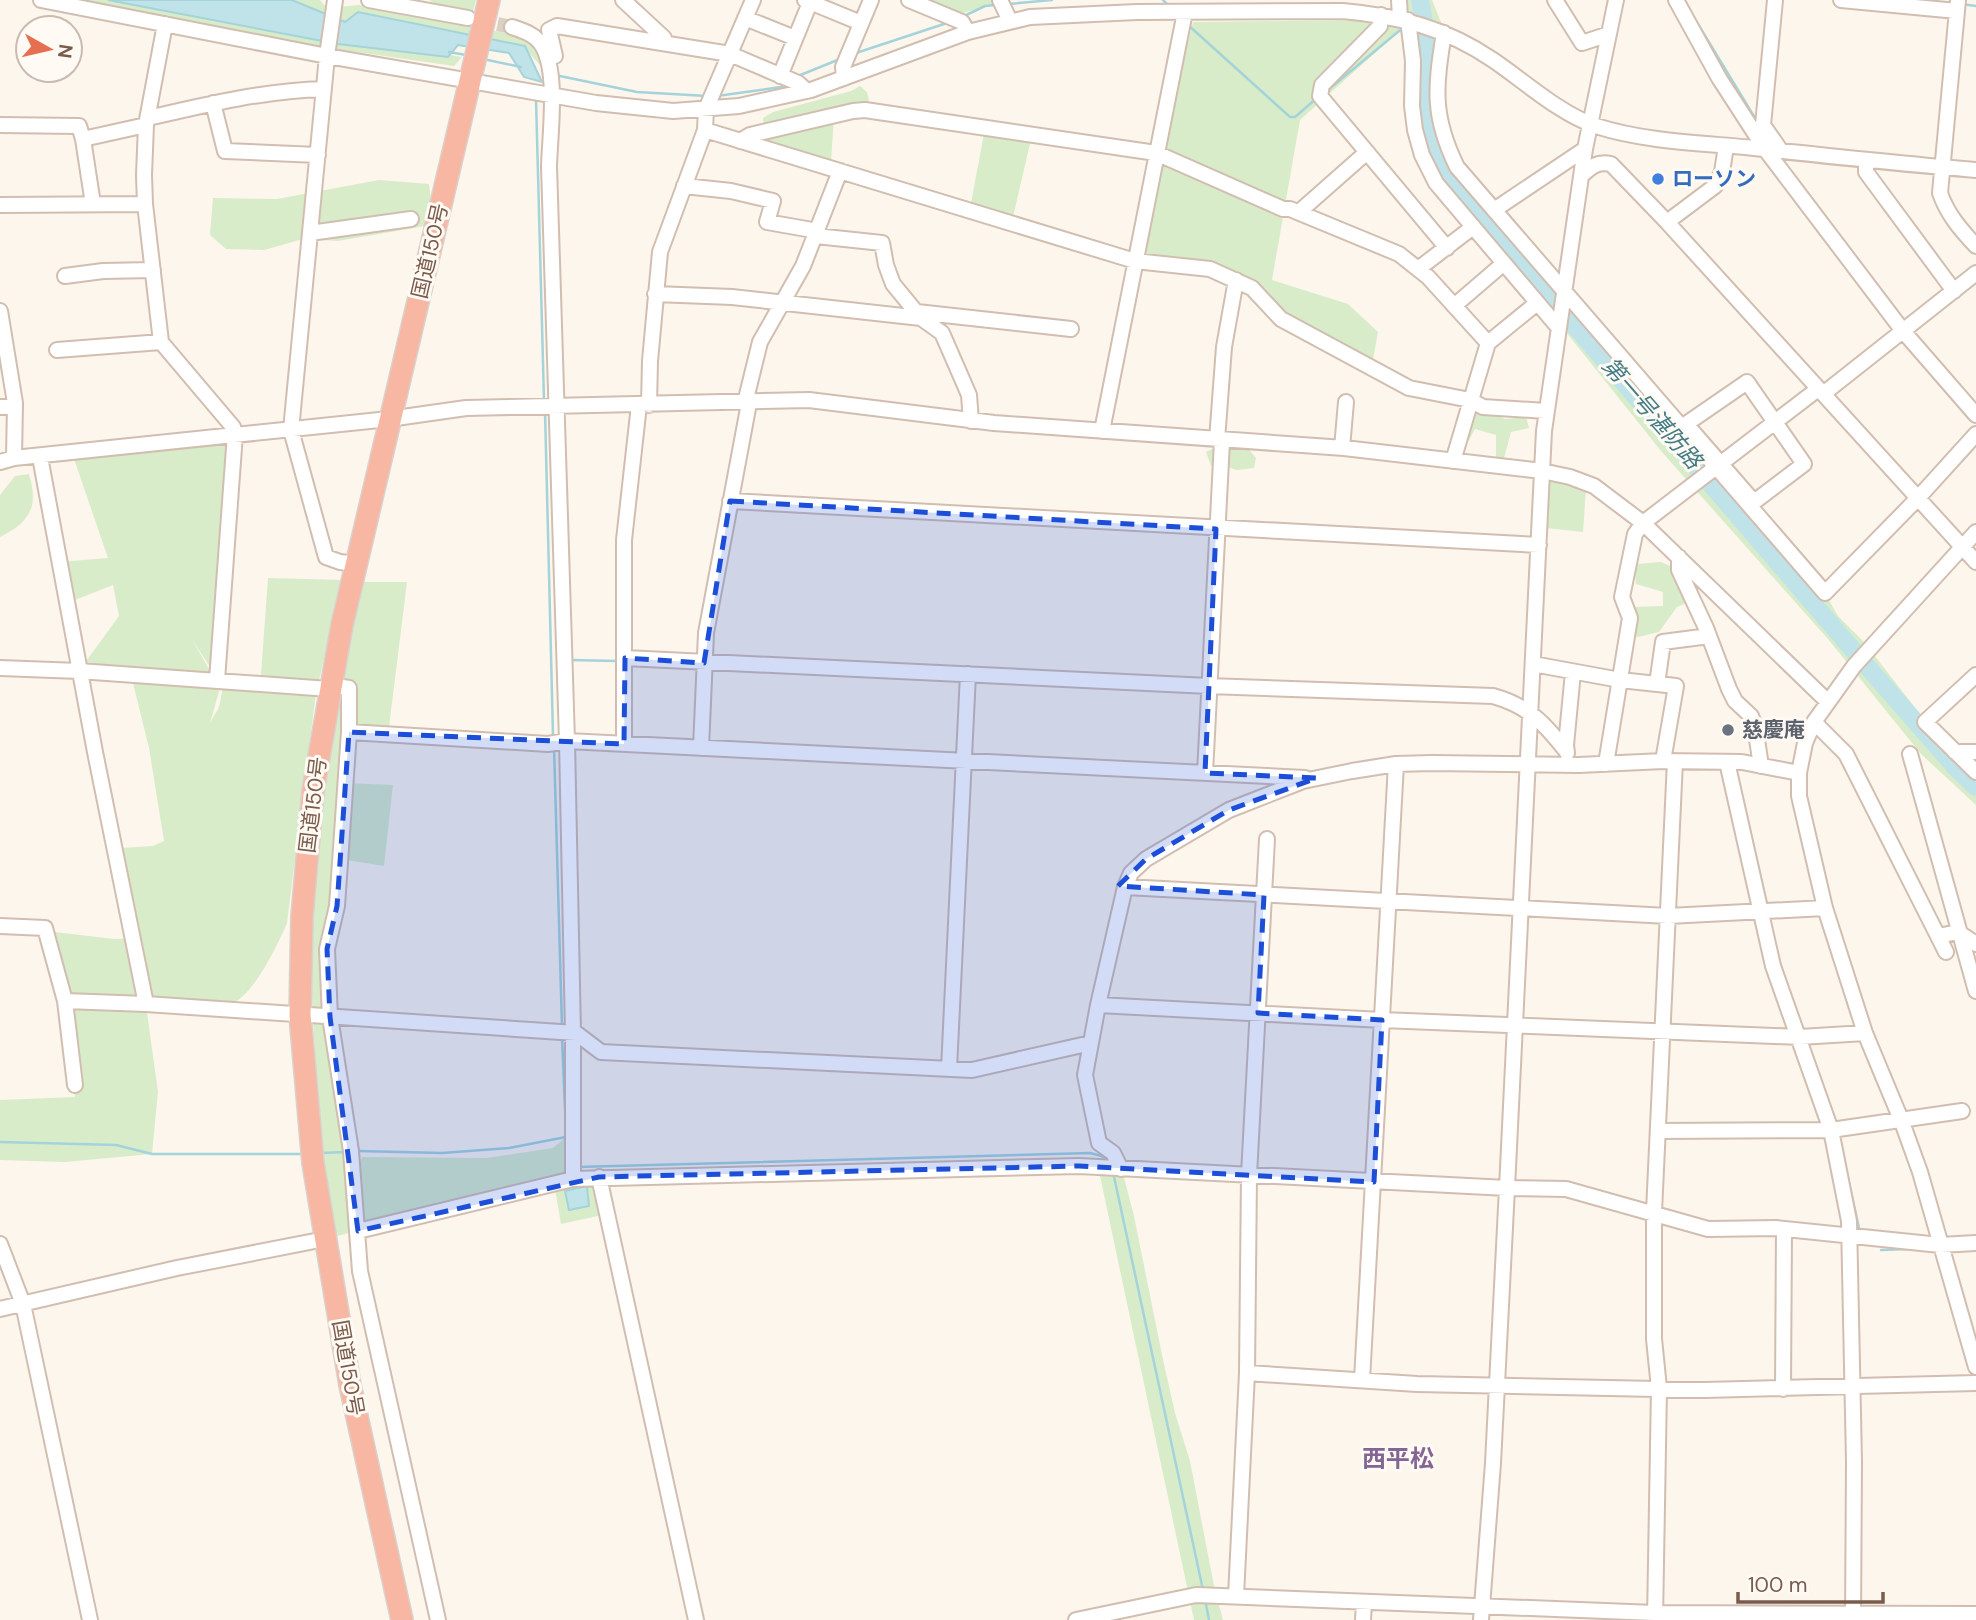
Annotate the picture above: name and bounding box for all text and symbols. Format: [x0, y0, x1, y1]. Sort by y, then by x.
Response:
north arrow [14, 14, 84, 84]
text: N [52, 43, 79, 60]
place label: ローソン [1672, 165, 1756, 193]
marker: ローソン [1650, 171, 1666, 187]
street label: 国道150号 [405, 201, 455, 301]
water label: 第一号湛防路 [1595, 351, 1710, 476]
place label: 慈慶庵 [1742, 716, 1805, 744]
marker: 慈慶庵 [1720, 722, 1736, 738]
street label: 国道150号 [293, 755, 333, 855]
street label: 国道150号 [326, 1318, 370, 1418]
district label: 西平松 [1362, 1443, 1434, 1474]
scale bar [1738, 1560, 1883, 1604]
text: 100 m [1748, 1571, 1808, 1599]

